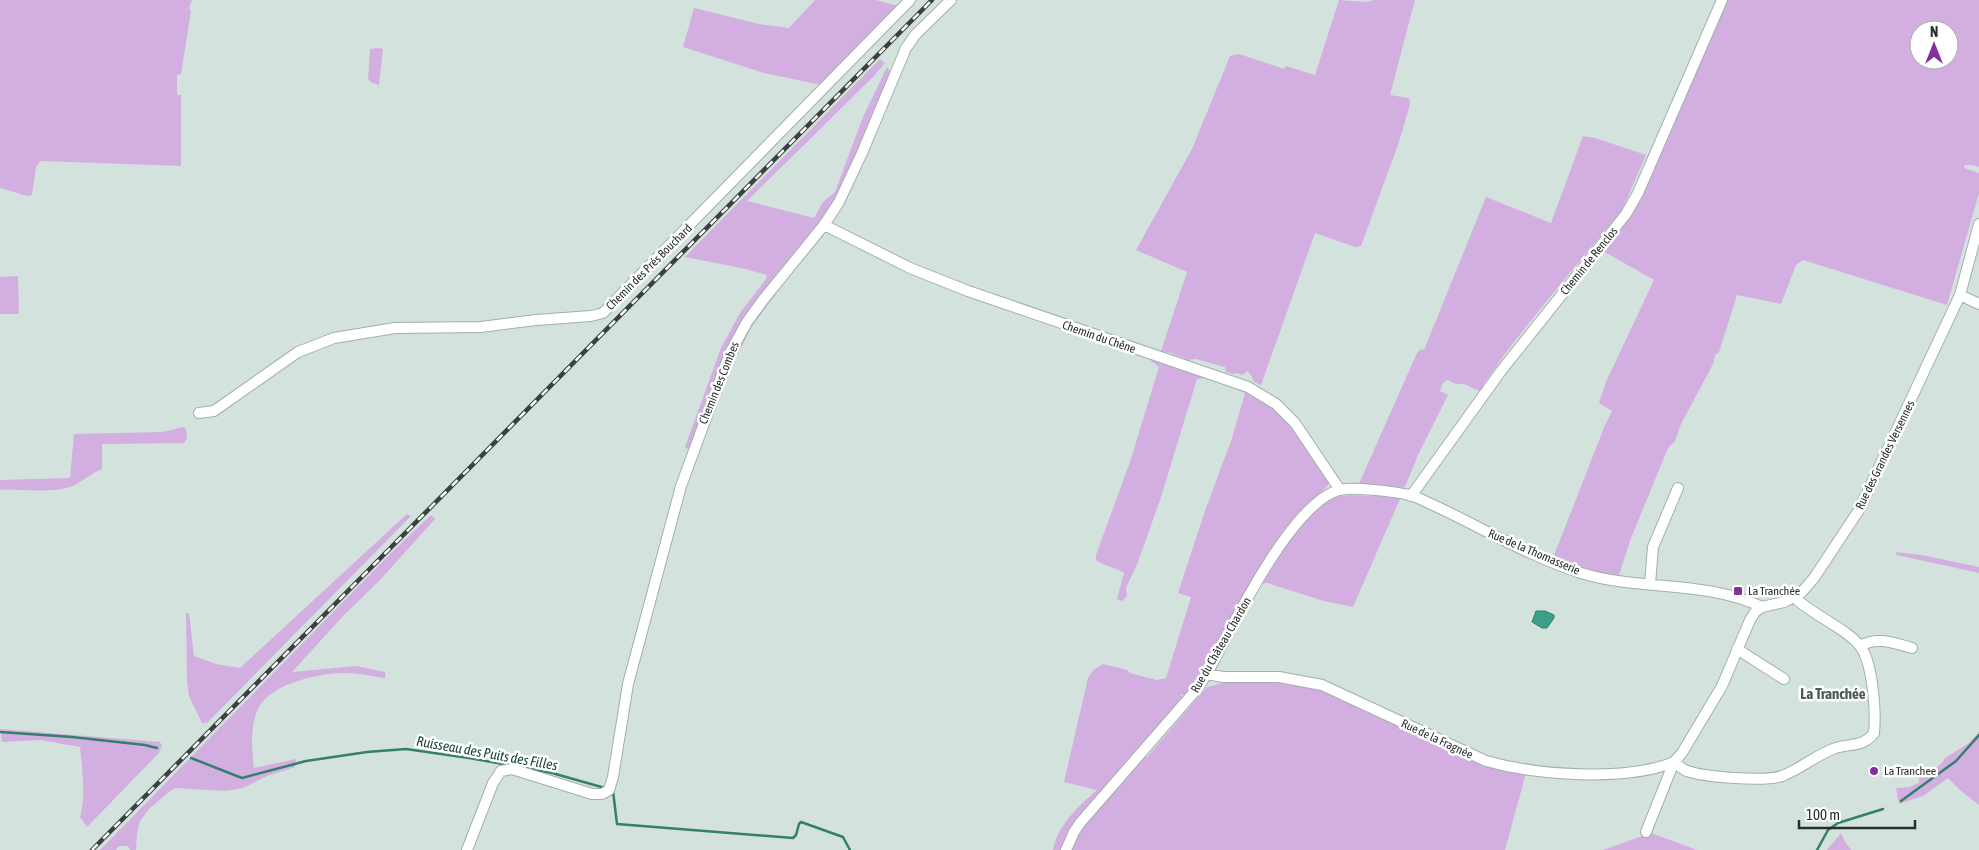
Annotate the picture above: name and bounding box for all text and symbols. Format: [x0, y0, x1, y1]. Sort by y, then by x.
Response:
north arrow [1909, 20, 1959, 70]
text: N [1930, 24, 1938, 40]
street label: Chemin des Prés Bouchard [603, 221, 695, 313]
street label: Chemin de Renclos [1557, 224, 1621, 298]
street label: Chemin du Chêne [1061, 318, 1137, 356]
street label: Chemin des Combes [696, 340, 742, 426]
street label: Rue des Grandes Versennes [1853, 398, 1917, 512]
street label: Rue de la Thomasserie [1486, 526, 1582, 578]
place label: La Tranchée [1748, 584, 1800, 598]
marker: La Tranchée [1732, 585, 1744, 597]
street label: Rue du Château Chardon [1188, 595, 1254, 695]
district label: La Tranchée [1800, 685, 1866, 702]
street label: Rue de la Fragnée [1399, 716, 1475, 762]
water label: Ruisseau des Puits des Filles [415, 733, 559, 773]
place label: La Tranchee [1884, 764, 1936, 778]
marker: La Tranchee [1868, 765, 1880, 777]
scale bar [1799, 798, 1915, 830]
text: 100 m [1806, 806, 1840, 823]

